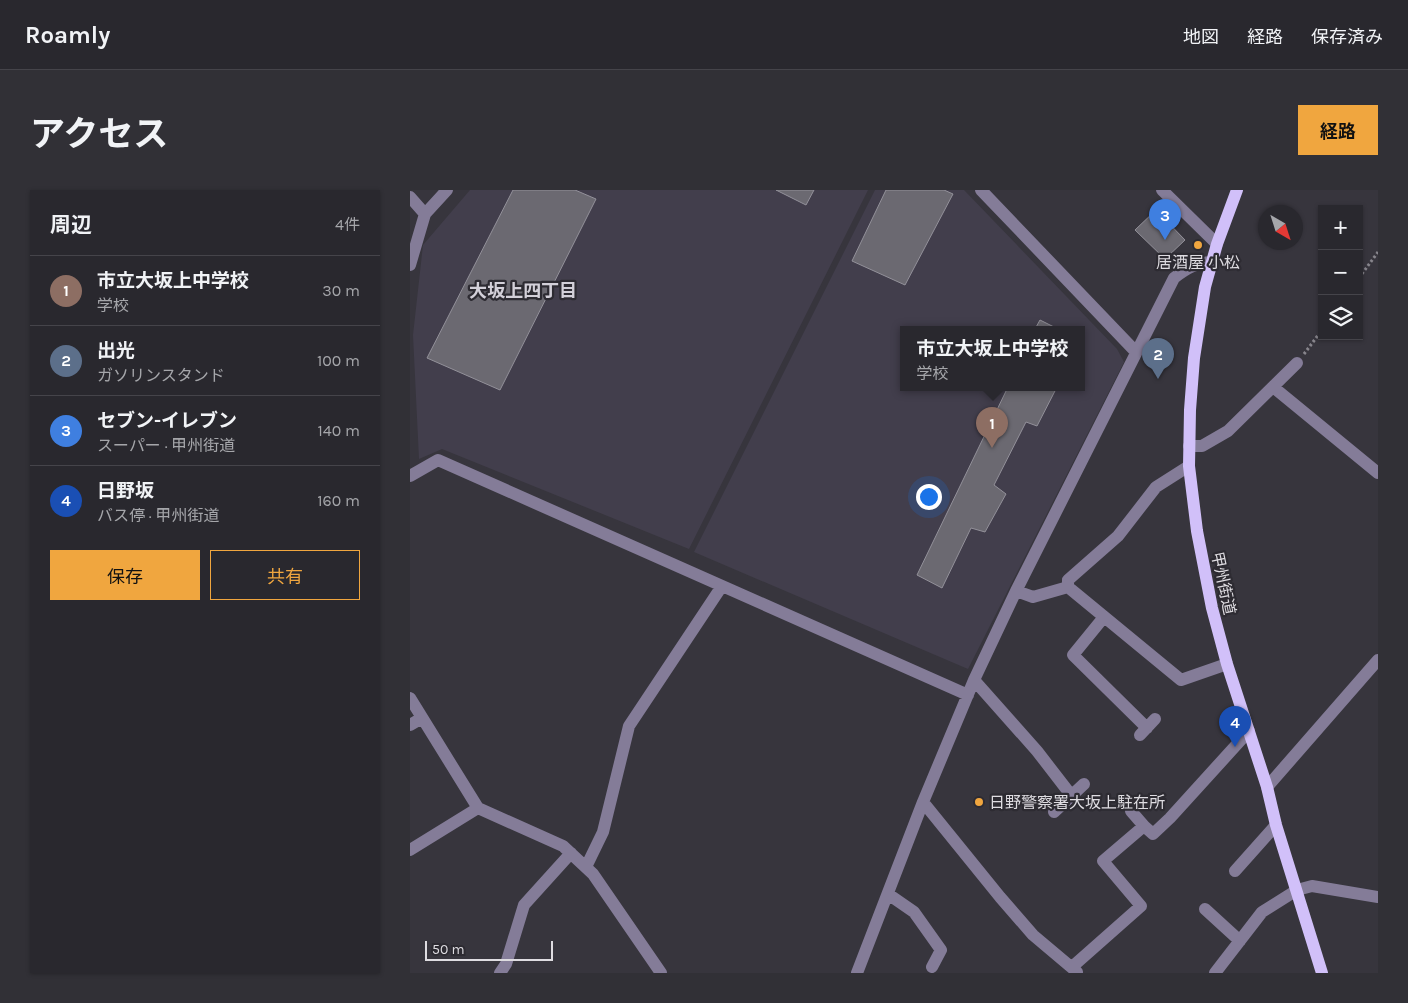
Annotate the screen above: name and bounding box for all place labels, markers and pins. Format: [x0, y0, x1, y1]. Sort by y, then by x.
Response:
pin: 3 [1149, 199, 1181, 240]
marker: 居酒屋 小松 [1192, 239, 1204, 251]
place label: 居酒屋 小松 [1156, 253, 1240, 272]
pin: 2 [1142, 338, 1174, 379]
pin: 1 [976, 407, 1008, 448]
pin: 4 [1219, 706, 1251, 747]
place label: 日野警察署大坂上駐在所 [989, 793, 1165, 812]
marker: 日野警察署大坂上駐在所 [973, 796, 985, 808]

